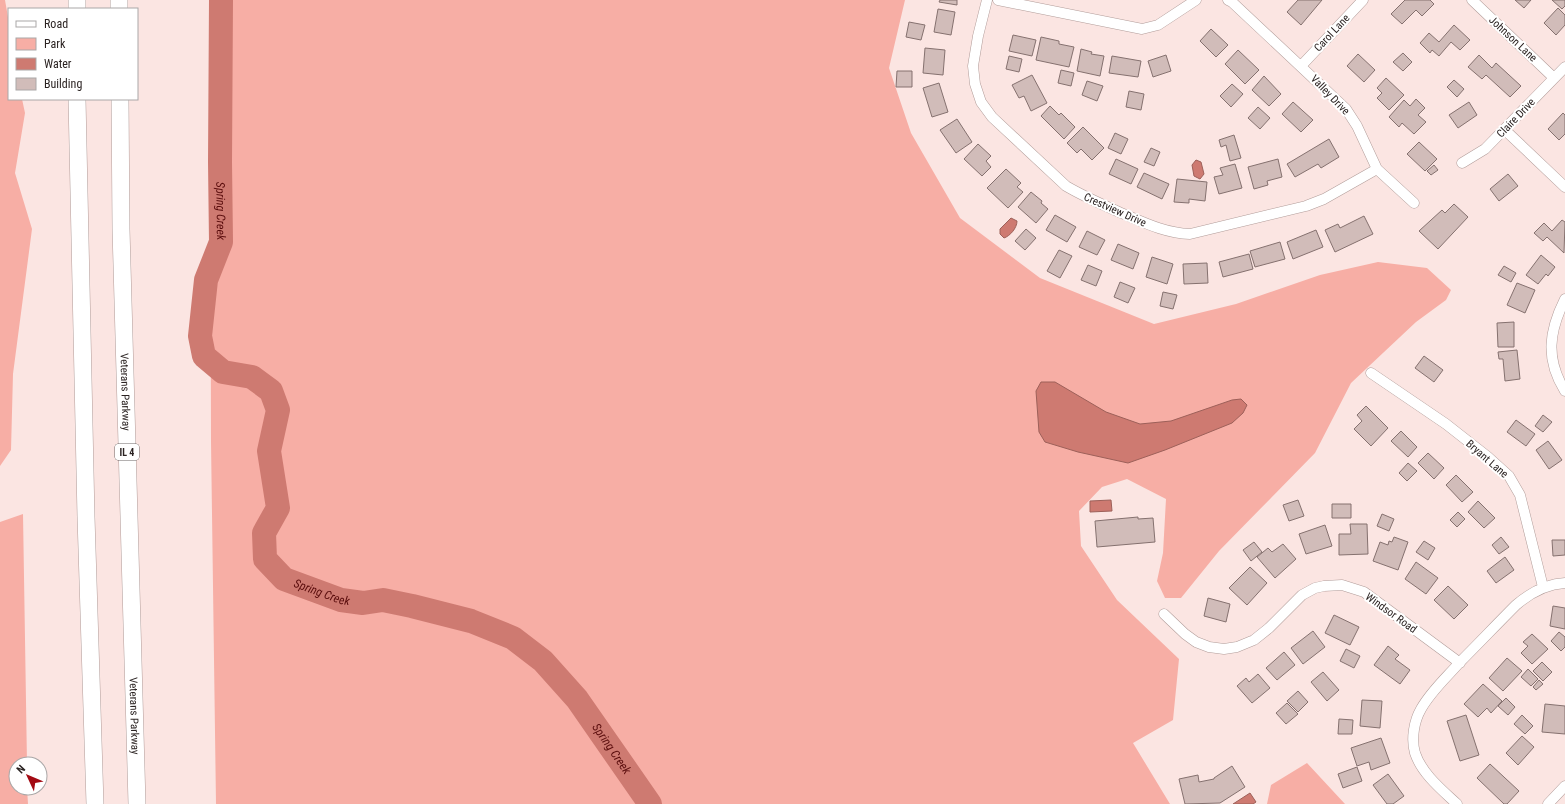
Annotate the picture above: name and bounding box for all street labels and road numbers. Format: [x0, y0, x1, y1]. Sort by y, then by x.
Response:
street label: Carol Lane [1311, 12, 1353, 54]
street label: Johnson Lane [1486, 13, 1540, 65]
street label: Valley Drive [1308, 72, 1352, 118]
street label: Claire Drive [1494, 96, 1538, 140]
street label: Crestview Drive [1082, 190, 1148, 230]
street label: Veterans Parkway [118, 353, 133, 431]
street label: Bryant Lane [1463, 437, 1511, 481]
road number: IL 4 [115, 444, 139, 460]
street label: Windsor Road [1363, 590, 1419, 636]
street label: Veterans Parkway [127, 677, 142, 755]

